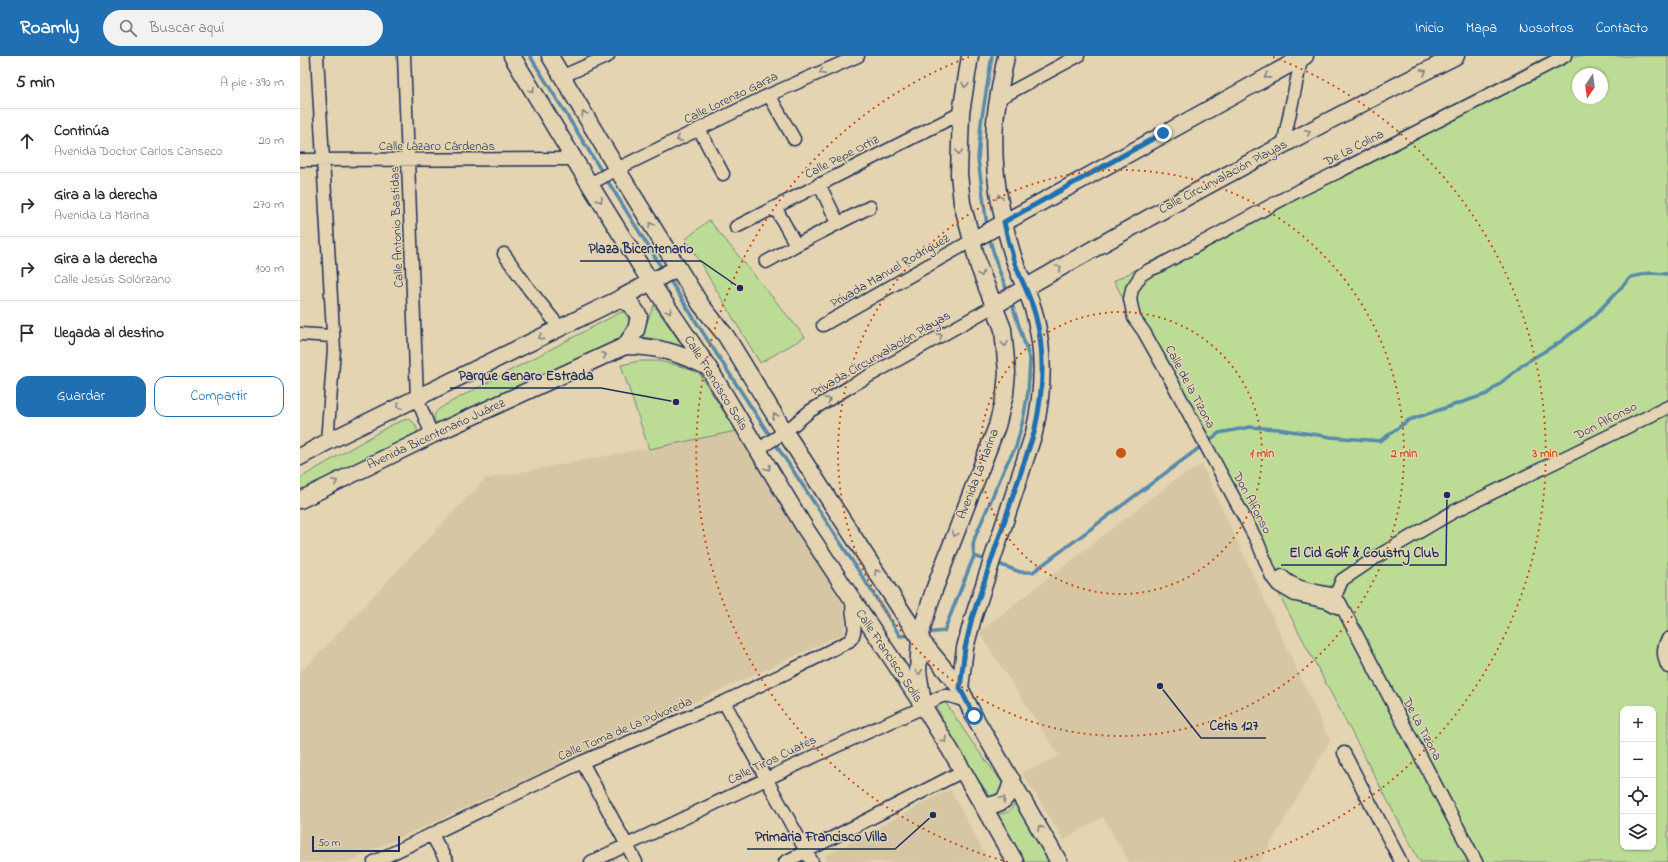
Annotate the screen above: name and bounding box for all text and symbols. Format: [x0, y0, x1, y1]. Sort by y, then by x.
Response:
search box [103, 10, 383, 46]
text: Roamly [20, 15, 79, 42]
icon: search [117, 17, 139, 39]
text: Buscar aquí [149, 17, 224, 39]
text: Inicio [1415, 18, 1444, 39]
text: Mapa [1466, 18, 1497, 39]
text: Nosotros [1519, 18, 1574, 39]
text: Contacto [1596, 18, 1648, 39]
street label: Calle Lorenzo Garza [681, 67, 781, 129]
one-way arrow [819, 67, 826, 75]
north arrow [1572, 68, 1608, 104]
one-way arrow [1419, 69, 1427, 77]
text: 5 min [16, 70, 55, 95]
one-way arrow [1264, 71, 1271, 79]
text: A pie · 390 m [220, 73, 284, 92]
one-way arrow [961, 81, 970, 88]
one-way arrow [528, 85, 535, 93]
one-way arrow [582, 111, 589, 118]
text: Continúa [54, 120, 109, 142]
route end [1154, 124, 1172, 142]
street label: De La Colina [1320, 125, 1387, 172]
one-way arrow [1304, 129, 1311, 137]
icon: ahead [16, 130, 38, 152]
street label: Calle Pepe Ortiz [802, 130, 883, 184]
text: 20 m [259, 131, 284, 150]
one-way arrow [676, 134, 683, 142]
street label: Calle Circunvalación Playas [1155, 135, 1292, 220]
street label: Calle Lázaro Cárdenas [379, 137, 496, 156]
text: Avenida Doctor Carlos Canseco [54, 142, 223, 161]
one-way arrow [955, 149, 963, 155]
street label: Calle Antonio Bastidas [385, 165, 409, 288]
text: Gira a la derecha [54, 184, 157, 206]
icon: right [16, 194, 38, 216]
one-way arrow [995, 194, 1004, 200]
text: 270 m [253, 195, 284, 214]
one-way arrow [595, 196, 602, 203]
text: Avenida La Marina [54, 206, 149, 225]
one-way arrow [649, 222, 656, 229]
street label: Privada Manuel Rodríguez [827, 229, 954, 314]
callout: Plaza Bicentenario [580, 235, 701, 261]
text: Plaza Bicentenario [588, 239, 694, 260]
text: Gira a la derecha [54, 248, 157, 270]
icon: right [16, 258, 38, 280]
text: 100 m [255, 259, 284, 278]
one-way arrow [1055, 266, 1062, 273]
text: Calle Jesús Solórzano [54, 270, 171, 289]
one-way arrow [977, 270, 985, 277]
one-way arrow [665, 306, 672, 313]
street label: Privada Circunvalación Playas [808, 306, 955, 403]
icon: arrive [16, 322, 38, 344]
text: Llegada al destino [54, 322, 164, 344]
one-way arrow [537, 332, 545, 340]
street label: Calle Francisco Solís [679, 332, 753, 434]
one-way arrow [936, 333, 943, 340]
one-way arrow [1000, 340, 1009, 347]
street label: Calle de la Tizona [1160, 342, 1220, 432]
one-way arrow [600, 352, 608, 360]
callout: Parque Genaro Estrada [450, 362, 601, 388]
text: Parque Genaro Estrada [458, 366, 594, 387]
button: Guardar [16, 376, 146, 417]
button: Compartir [154, 376, 284, 417]
street label: Avenida Bicentenario Juárez [364, 393, 509, 474]
street label: Don Alfonso [1571, 397, 1641, 445]
one-way arrow [824, 398, 831, 405]
one-way arrow [395, 401, 403, 409]
one-way arrow [773, 413, 780, 420]
street label: Avenida La Marina [952, 426, 1004, 522]
text: 1 min [1250, 445, 1274, 463]
text: 2 min [1390, 445, 1417, 463]
text: 3 min [1531, 445, 1558, 463]
centre of rings [1114, 446, 1128, 460]
one-way arrow [763, 464, 771, 471]
street label: Don Alfonso [1227, 468, 1276, 538]
one-way arrow [331, 480, 338, 487]
one-way arrow [952, 531, 960, 538]
callout: El Cid Golf & Coustry Club [1281, 539, 1446, 565]
text: El Cid Golf & Coustry Club [1289, 543, 1439, 566]
one-way arrow [874, 569, 881, 576]
street label: Calle Francisco Solís [851, 606, 928, 707]
one-way arrow [914, 669, 923, 675]
street label: Calle Toma de La Polvoreda [555, 692, 695, 766]
street label: De La Tizona [1397, 693, 1447, 764]
map controls [1620, 706, 1656, 850]
button: + [1620, 706, 1656, 742]
route start [965, 707, 983, 725]
callout: Cetis 127 [1201, 712, 1266, 738]
text: Cetis 127 [1210, 716, 1259, 737]
street label: Calle Tiros Cuates [725, 730, 820, 790]
one-way arrow [939, 736, 946, 743]
button: − [1620, 742, 1656, 778]
button: locate [1620, 778, 1656, 814]
one-way arrow [998, 797, 1005, 804]
button: layers [1620, 814, 1656, 850]
callout: Primaria Francisco Villa [747, 823, 895, 849]
one-way arrow [1037, 825, 1044, 832]
text: Primaria Francisco Villa [755, 827, 888, 848]
scale bar [312, 834, 400, 853]
text: 50 m [318, 835, 340, 851]

